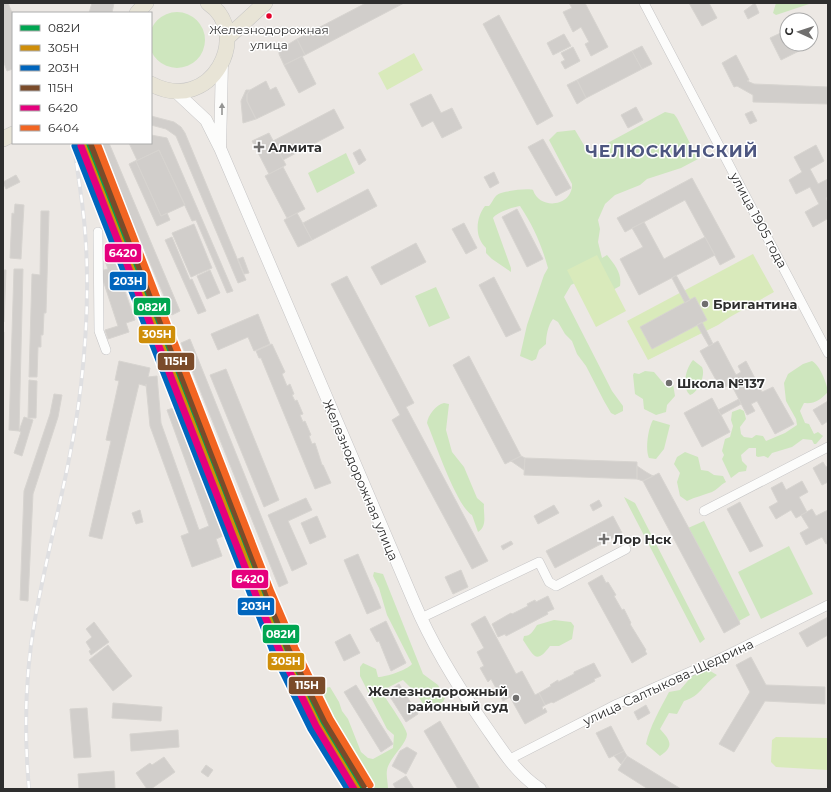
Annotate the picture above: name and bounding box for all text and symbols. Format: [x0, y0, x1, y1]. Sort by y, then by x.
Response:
marker: Железнодорожная улица [264, 11, 274, 21]
legend [12, 12, 152, 144]
north arrow [779, 12, 819, 52]
text: 082И [48, 20, 80, 35]
place label: Железнодорожная улица [209, 22, 329, 52]
text: С [782, 27, 796, 36]
text: 305Н [48, 40, 79, 55]
text: 203Н [48, 60, 79, 75]
text: 115Н [48, 80, 73, 95]
text: 6420 [48, 100, 78, 115]
one-way arrow [219, 102, 225, 115]
text: 6404 [48, 120, 79, 135]
place label: Алмита [268, 139, 322, 155]
marker: Алмита [253, 141, 265, 153]
district label: ЧЕЛЮСКИНСКИЙ [585, 141, 759, 161]
street label: улица 1905 года [727, 169, 791, 271]
line badge: 6420 [104, 243, 142, 263]
text: 6420 [109, 246, 138, 260]
line badge: 203Н [109, 271, 147, 291]
text: 203Н [113, 274, 143, 288]
place label: Бригантина [713, 296, 798, 312]
line badge: 082И [133, 297, 171, 316]
marker: Бригантина [700, 299, 710, 309]
text: 082И [137, 300, 167, 314]
line badge: 305Н [138, 325, 176, 344]
text: 305Н [141, 327, 172, 341]
line badge: 115Н [157, 352, 195, 371]
text: 115Н [164, 354, 188, 368]
place label: Школа №137 [677, 375, 765, 391]
marker: Школа №137 [664, 378, 674, 388]
street label: Железнодорожная улица [320, 397, 402, 563]
place label: Лор Нск [613, 531, 672, 547]
marker: Лор Нск [598, 533, 610, 545]
line badge: 6420 [231, 569, 269, 589]
text: 6420 [236, 572, 265, 586]
line badge: 203Н [237, 597, 275, 616]
text: 203Н [241, 599, 271, 613]
line badge: 082И [262, 624, 300, 644]
text: 082И [266, 627, 296, 641]
street label: улица Салтыкова-Щедрина [579, 635, 756, 729]
line badge: 305Н [267, 652, 305, 671]
text: 305Н [270, 654, 301, 668]
line badge: 115Н [288, 676, 326, 695]
text: 115Н [295, 678, 319, 692]
place label: Железнодорожный районный суд [368, 683, 508, 714]
marker: Железнодорожный районный суд [511, 693, 521, 703]

